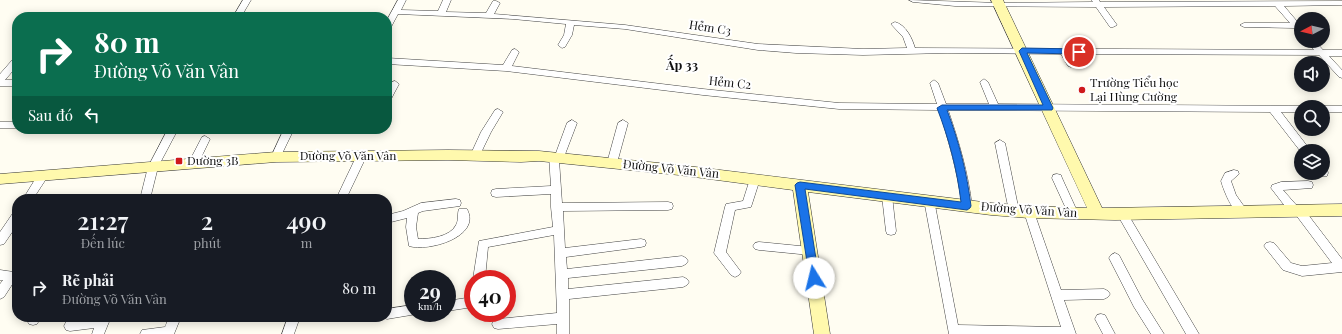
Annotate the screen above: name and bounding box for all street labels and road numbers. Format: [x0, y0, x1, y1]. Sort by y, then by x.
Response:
street label: Hẻm C3 [688, 16, 732, 38]
street label: Hẻm C2 [708, 72, 752, 92]
street label: Đường Võ Văn Vân [300, 147, 396, 163]
street label: Đường Võ Văn Vân [622, 155, 720, 181]
street label: Đường Võ Văn Vân [980, 198, 1078, 220]

